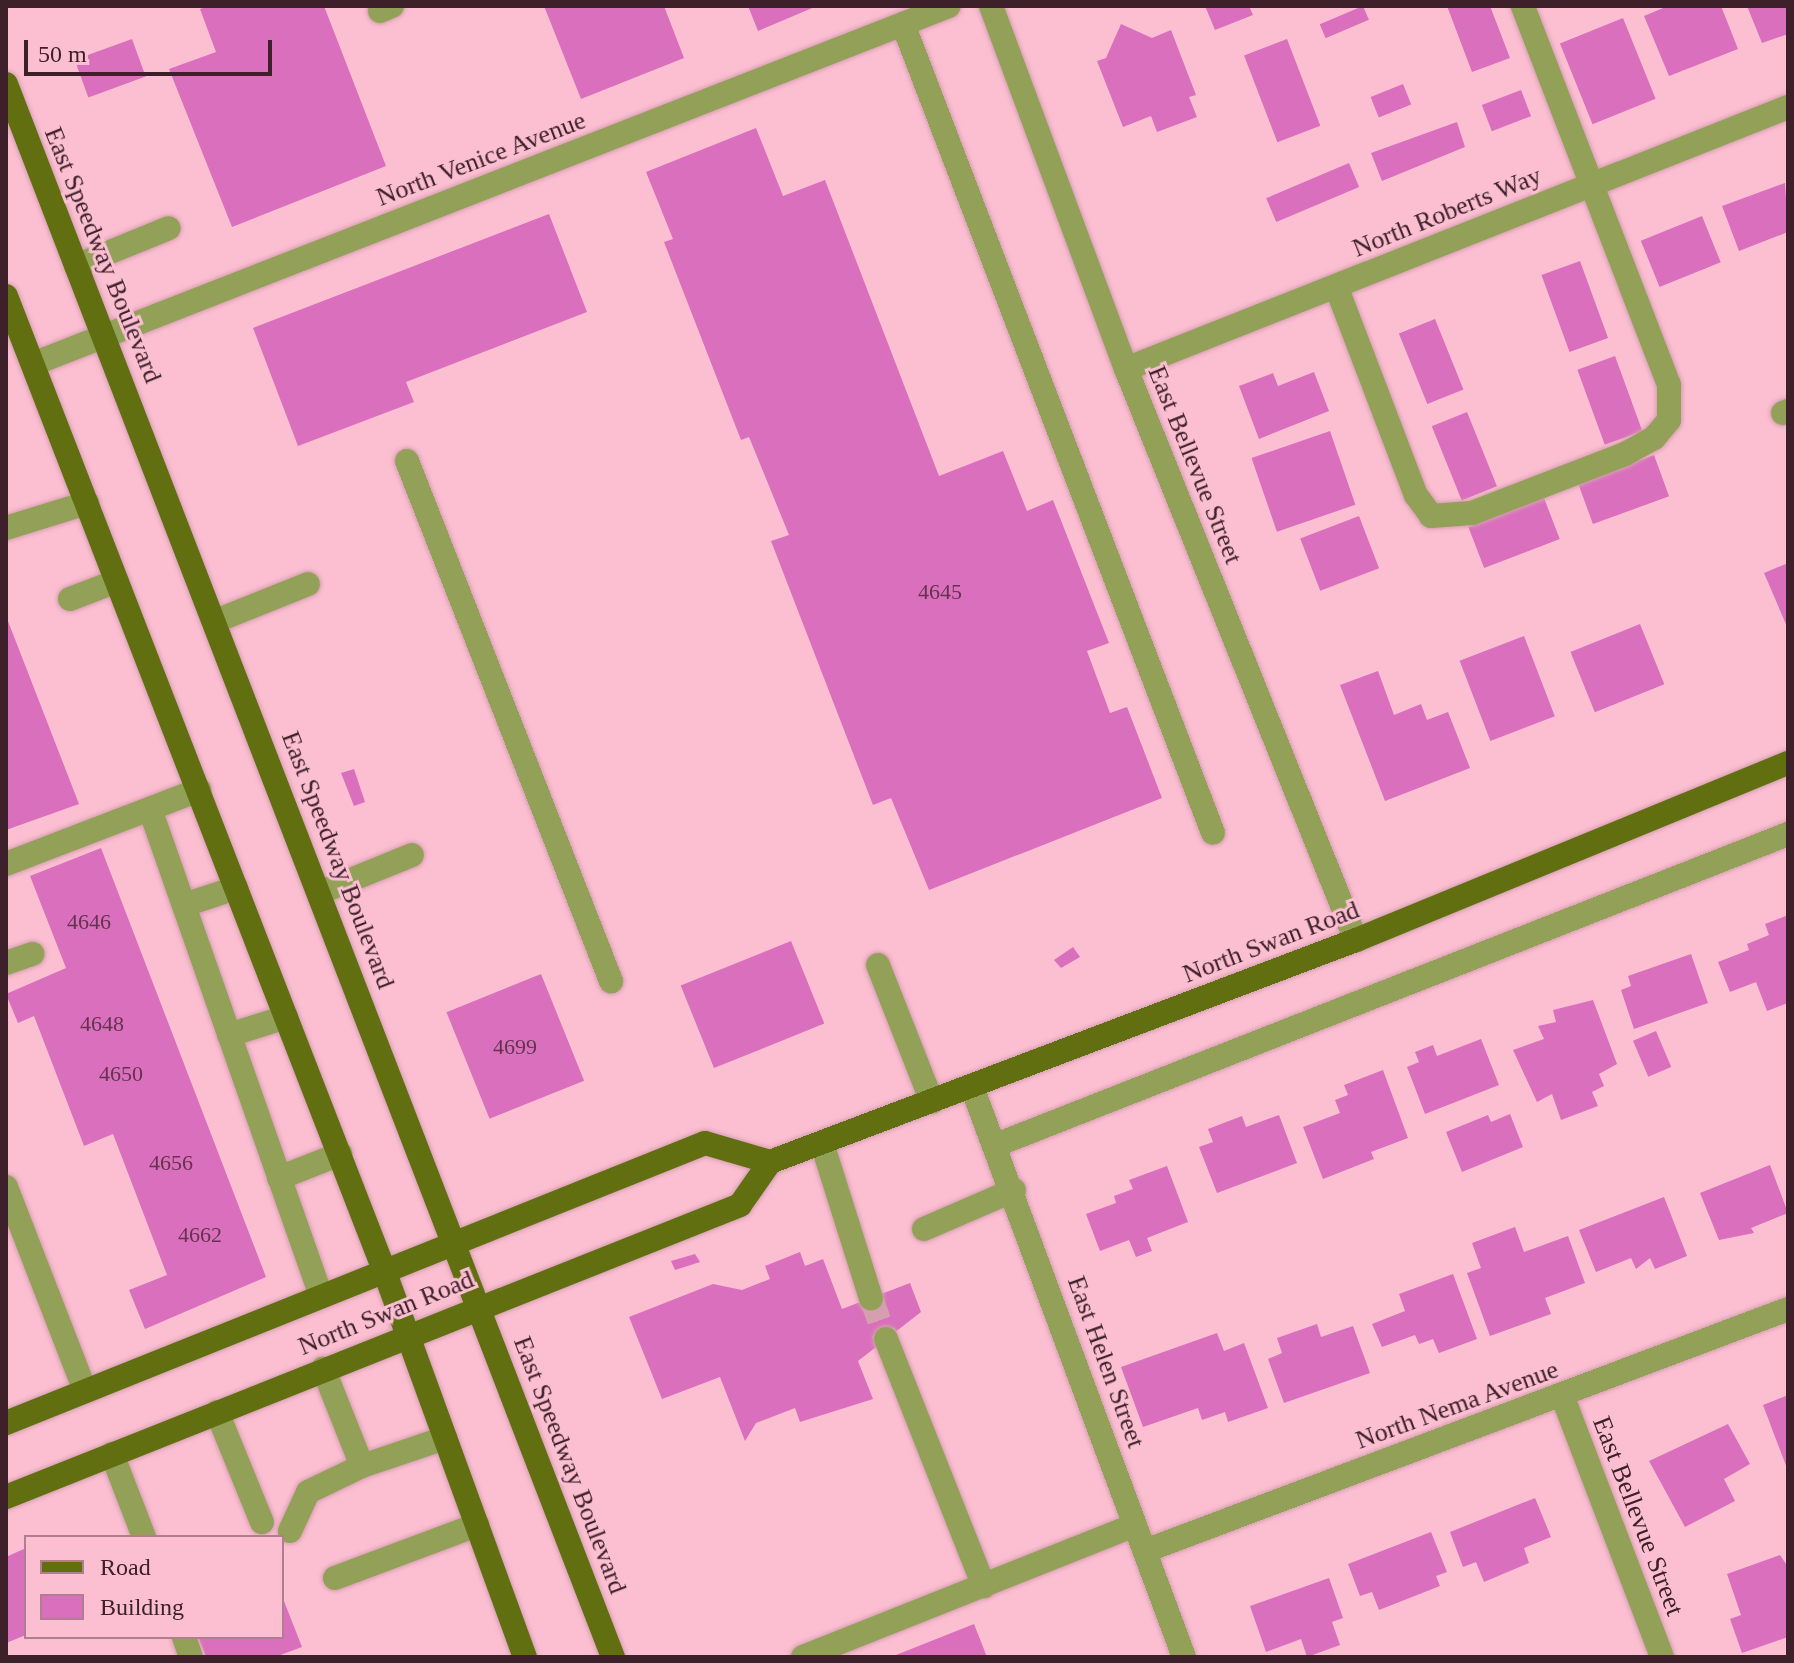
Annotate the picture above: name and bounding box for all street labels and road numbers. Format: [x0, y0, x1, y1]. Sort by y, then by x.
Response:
street label: North Venice Avenue [371, 104, 591, 214]
street label: East Speedway Boulevard [37, 123, 169, 387]
street label: North Roberts Way [1348, 160, 1546, 264]
street label: East Bellevue Street [1141, 361, 1249, 569]
street label: East Speedway Boulevard [275, 727, 401, 993]
street label: North Swan Road [1178, 894, 1364, 990]
street label: North Swan Road [294, 1264, 478, 1362]
street label: East Helen Street [1060, 1272, 1152, 1452]
street label: East Speedway Boulevard [507, 1332, 633, 1598]
street label: North Nema Avenue [1351, 1354, 1563, 1456]
street label: East Bellevue Street [1586, 1412, 1690, 1620]

